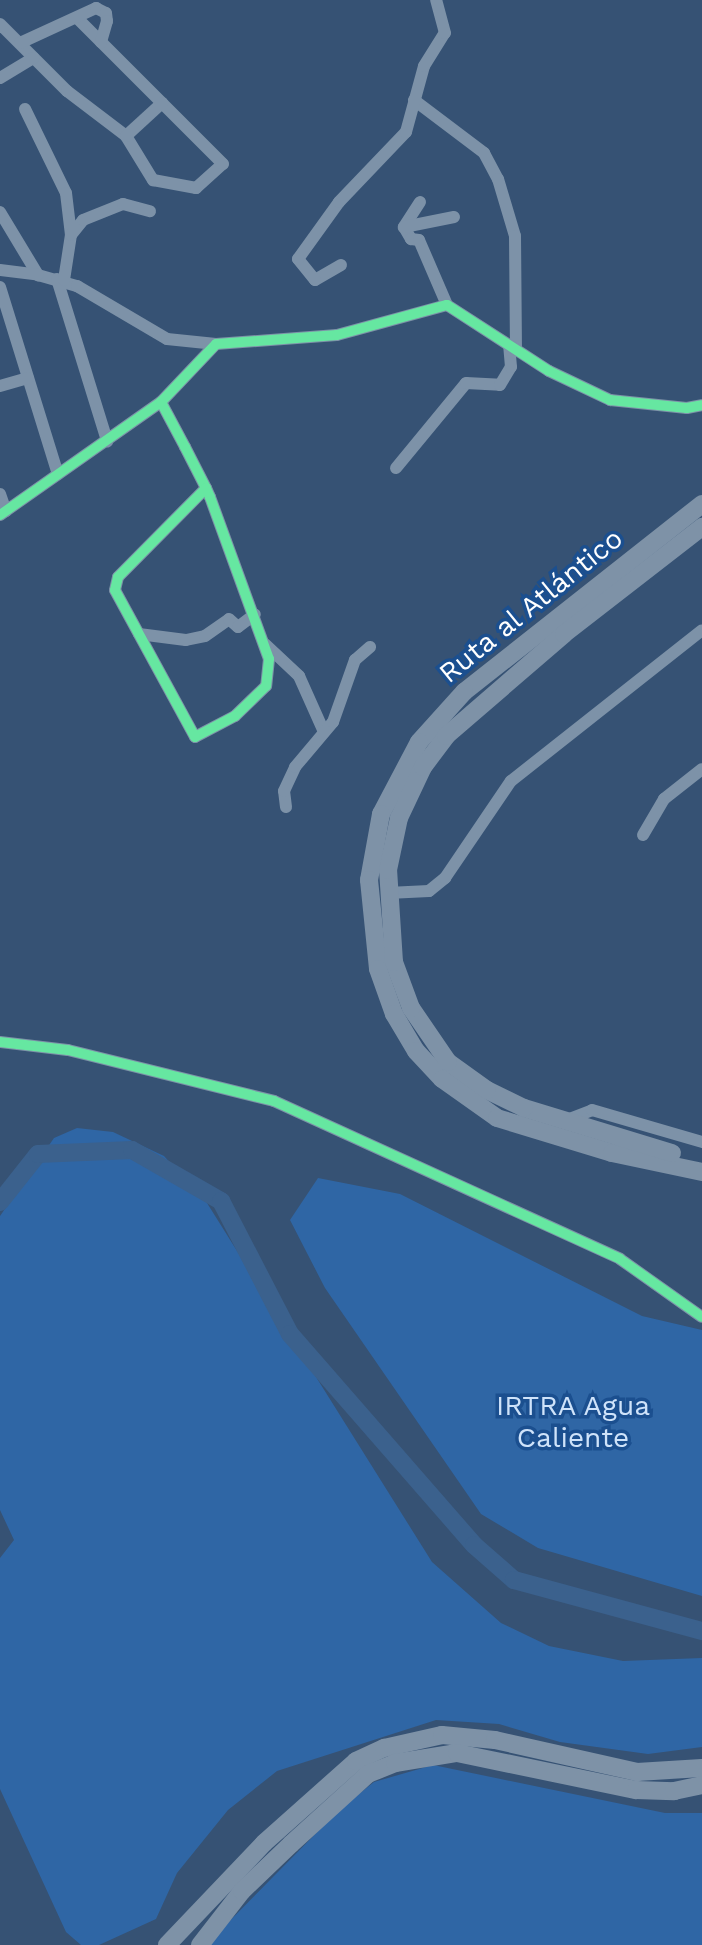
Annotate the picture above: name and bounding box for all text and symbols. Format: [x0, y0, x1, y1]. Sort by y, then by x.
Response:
street label: Ruta al Atlántico [431, 521, 631, 691]
park label: IRTRA Agua Caliente [495, 1389, 651, 1455]

